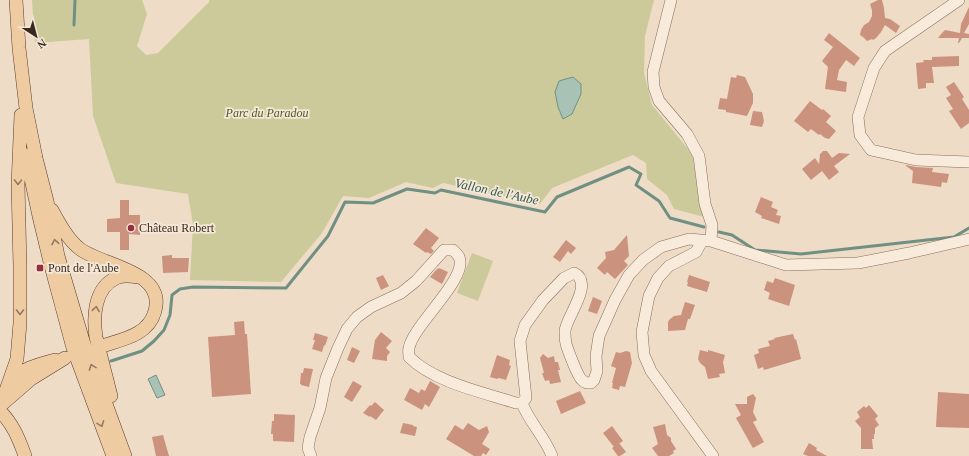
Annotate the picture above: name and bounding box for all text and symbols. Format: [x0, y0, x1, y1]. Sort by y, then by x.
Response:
north arrow [16, 16, 56, 56]
text: N [35, 37, 49, 51]
park label: Parc du Paradou [225, 106, 308, 120]
water label: Vallon de l'Aube [454, 175, 540, 208]
one-way arrow [14, 179, 22, 185]
place label: Château Robert [139, 221, 215, 235]
marker: Château Robert [126, 223, 136, 233]
one-way arrow [52, 239, 60, 245]
place label: Pont de l'Aube [48, 261, 119, 275]
marker: Pont de l'Aube [35, 263, 45, 273]
one-way arrow [91, 306, 100, 312]
one-way arrow [16, 309, 24, 315]
one-way arrow [88, 363, 97, 370]
one-way arrow [97, 420, 105, 427]

